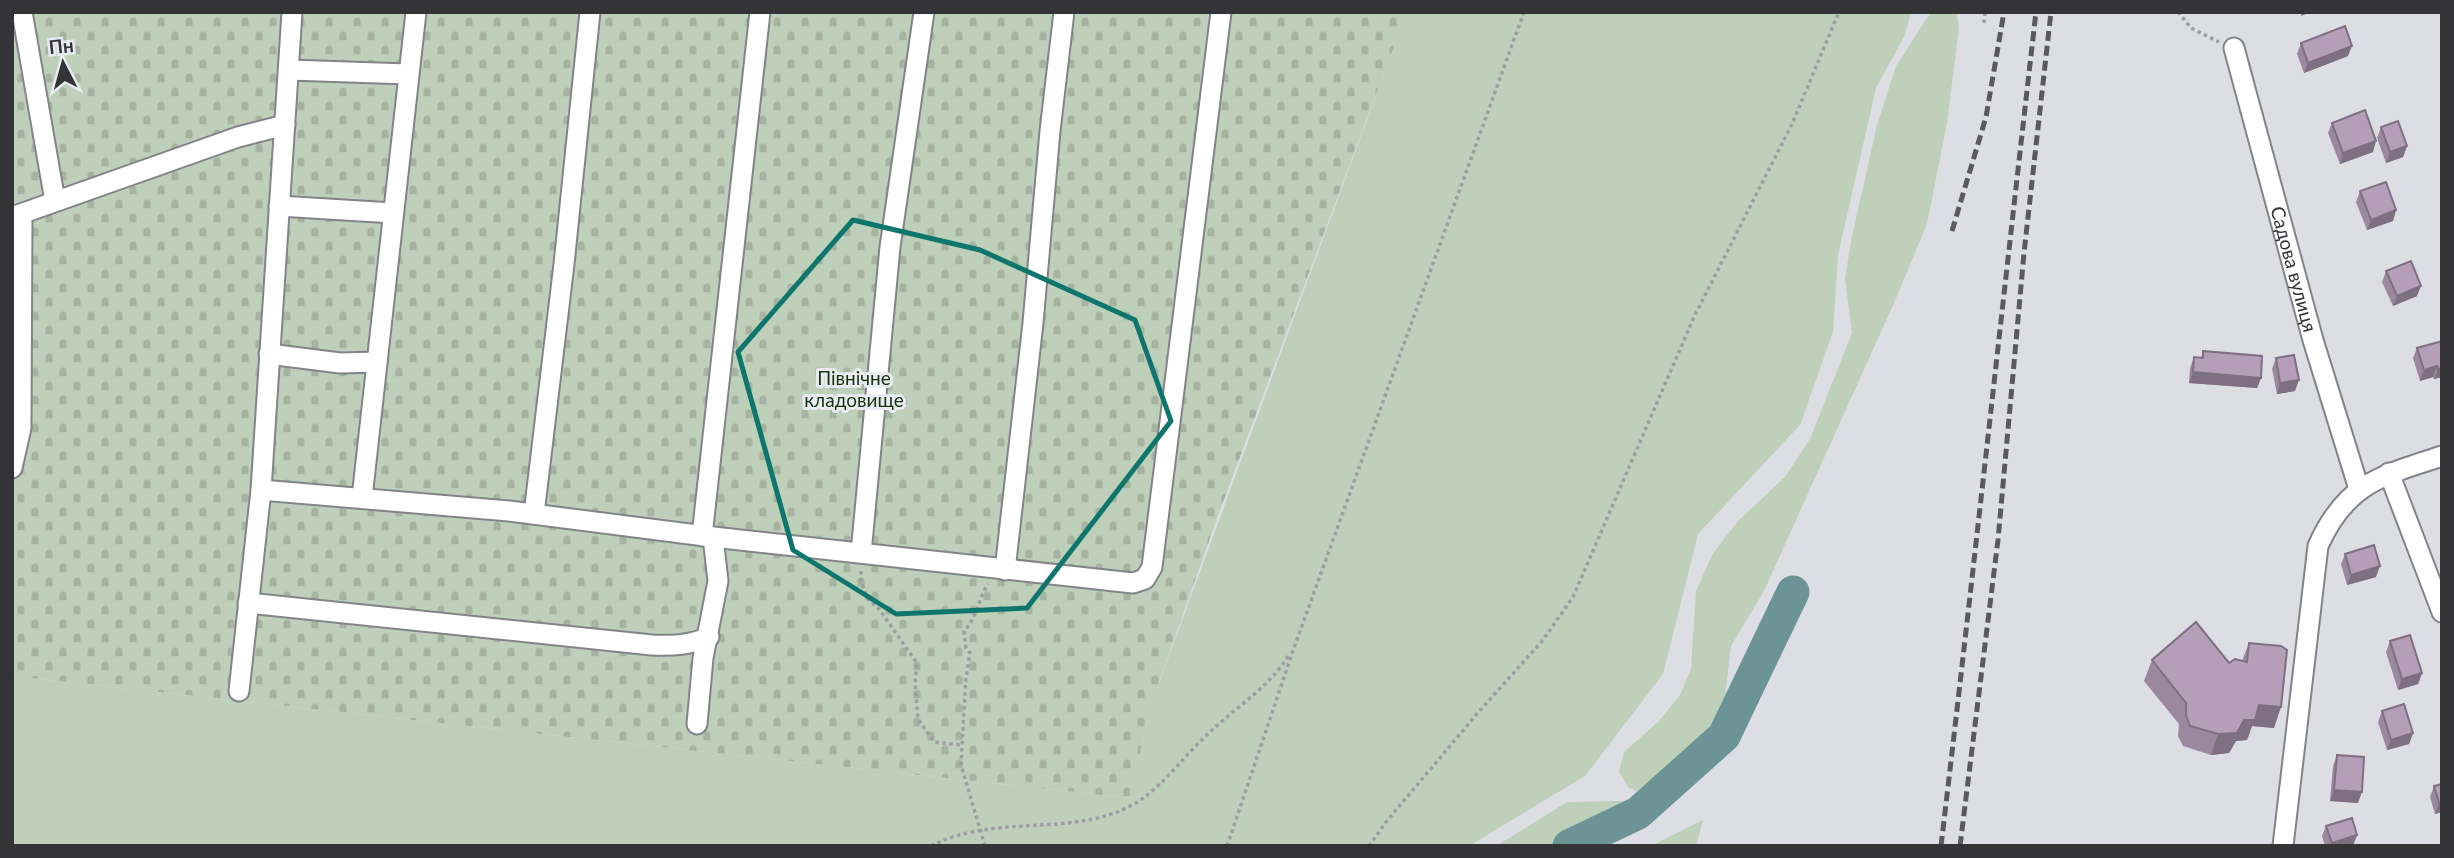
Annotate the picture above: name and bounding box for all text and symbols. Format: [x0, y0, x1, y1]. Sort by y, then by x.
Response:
north arrow [28, 28, 98, 98]
text: Пн [48, 33, 75, 58]
street label: Садова вулиця [2266, 203, 2322, 334]
park label: Північне кладовище [804, 366, 904, 411]

